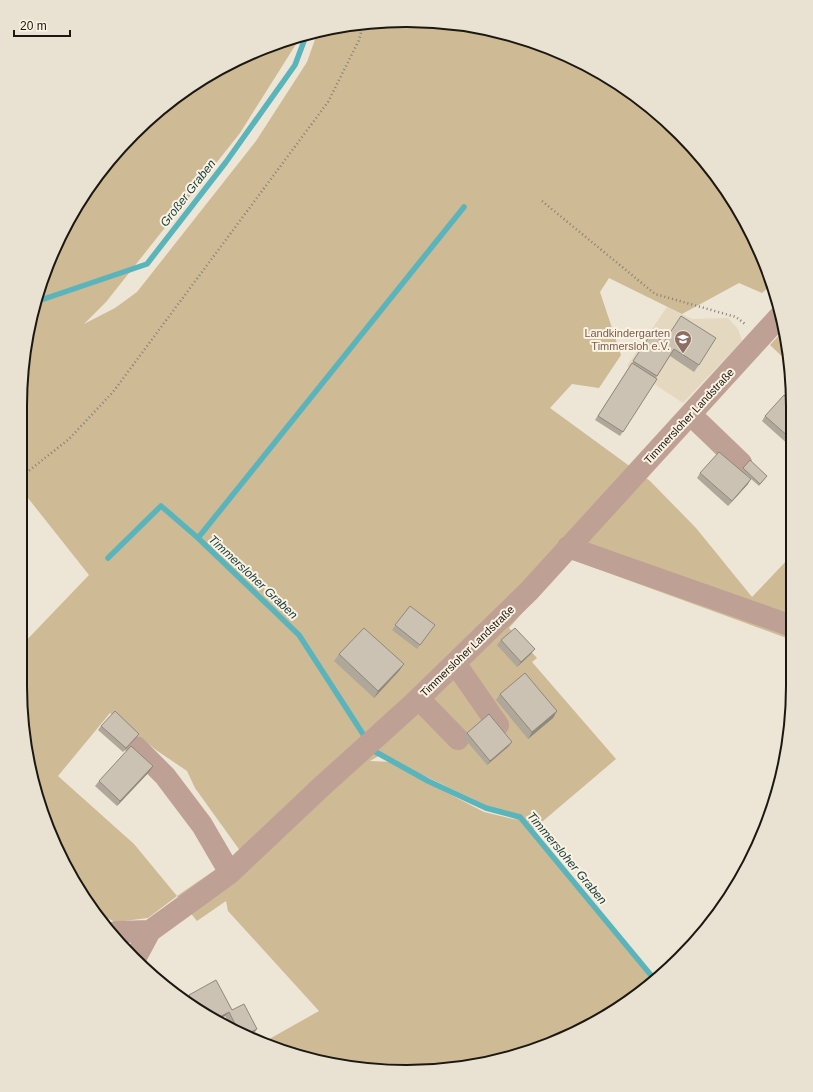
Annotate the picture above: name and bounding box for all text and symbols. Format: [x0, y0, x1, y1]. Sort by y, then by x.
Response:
scale bar [14, 12, 70, 38]
text: 20 m [20, 19, 47, 33]
water label: Großer Graben [157, 156, 219, 229]
place label: Landkindergarten Timmersloh e.V. [584, 327, 670, 352]
school or university icon: Landkindergarten Timmersloh e.V. [673, 329, 693, 354]
street label: Timmersloher Landstraße [642, 366, 736, 466]
water label: Timmersloher Graben [206, 532, 301, 622]
street label: Timmersloher Landstraße [418, 603, 516, 699]
water label: Timmersloher Graben [524, 809, 610, 907]

